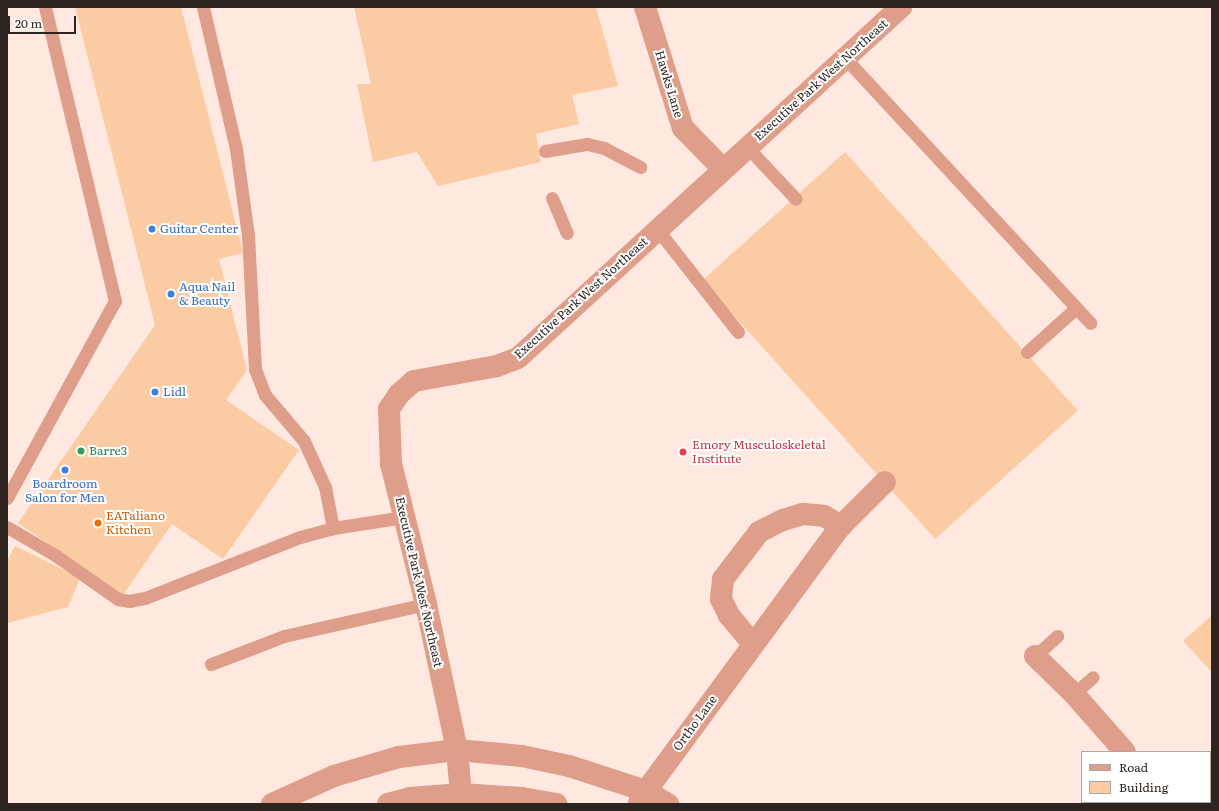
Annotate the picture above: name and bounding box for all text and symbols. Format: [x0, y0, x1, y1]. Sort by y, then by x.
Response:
scale bar [10, 8, 78, 34]
text: 20 m [15, 14, 42, 32]
street label: Executive Park West Northeast [751, 16, 891, 144]
street label: Hawks Lane [652, 49, 686, 119]
place label: Guitar Center [160, 222, 238, 236]
marker: Guitar Center [147, 224, 157, 234]
street label: Executive Park West Northeast [511, 234, 651, 362]
place label: Aqua Nail & Beauty [179, 280, 235, 308]
marker: Aqua Nail & Beauty [166, 289, 176, 299]
place label: Lidl [163, 385, 186, 399]
marker: Lidl [150, 387, 160, 397]
place label: Emory Musculoskeletal Institute [692, 438, 826, 466]
place label: Barre3 [89, 444, 127, 458]
marker: Barre3 [76, 446, 86, 456]
marker: Emory Musculoskeletal Institute [677, 446, 689, 458]
marker: Boardroom Salon for Men [60, 465, 70, 475]
place label: Boardroom Salon for Men [25, 477, 105, 505]
street label: Executive Park West Northeast [392, 495, 446, 669]
place label: EATaliano Kitchen [106, 509, 165, 537]
marker: EATaliano Kitchen [93, 518, 103, 528]
street label: Ortho Lane [670, 692, 720, 754]
legend [1081, 751, 1211, 803]
text: Road [1119, 758, 1148, 776]
text: Building [1119, 778, 1168, 796]

